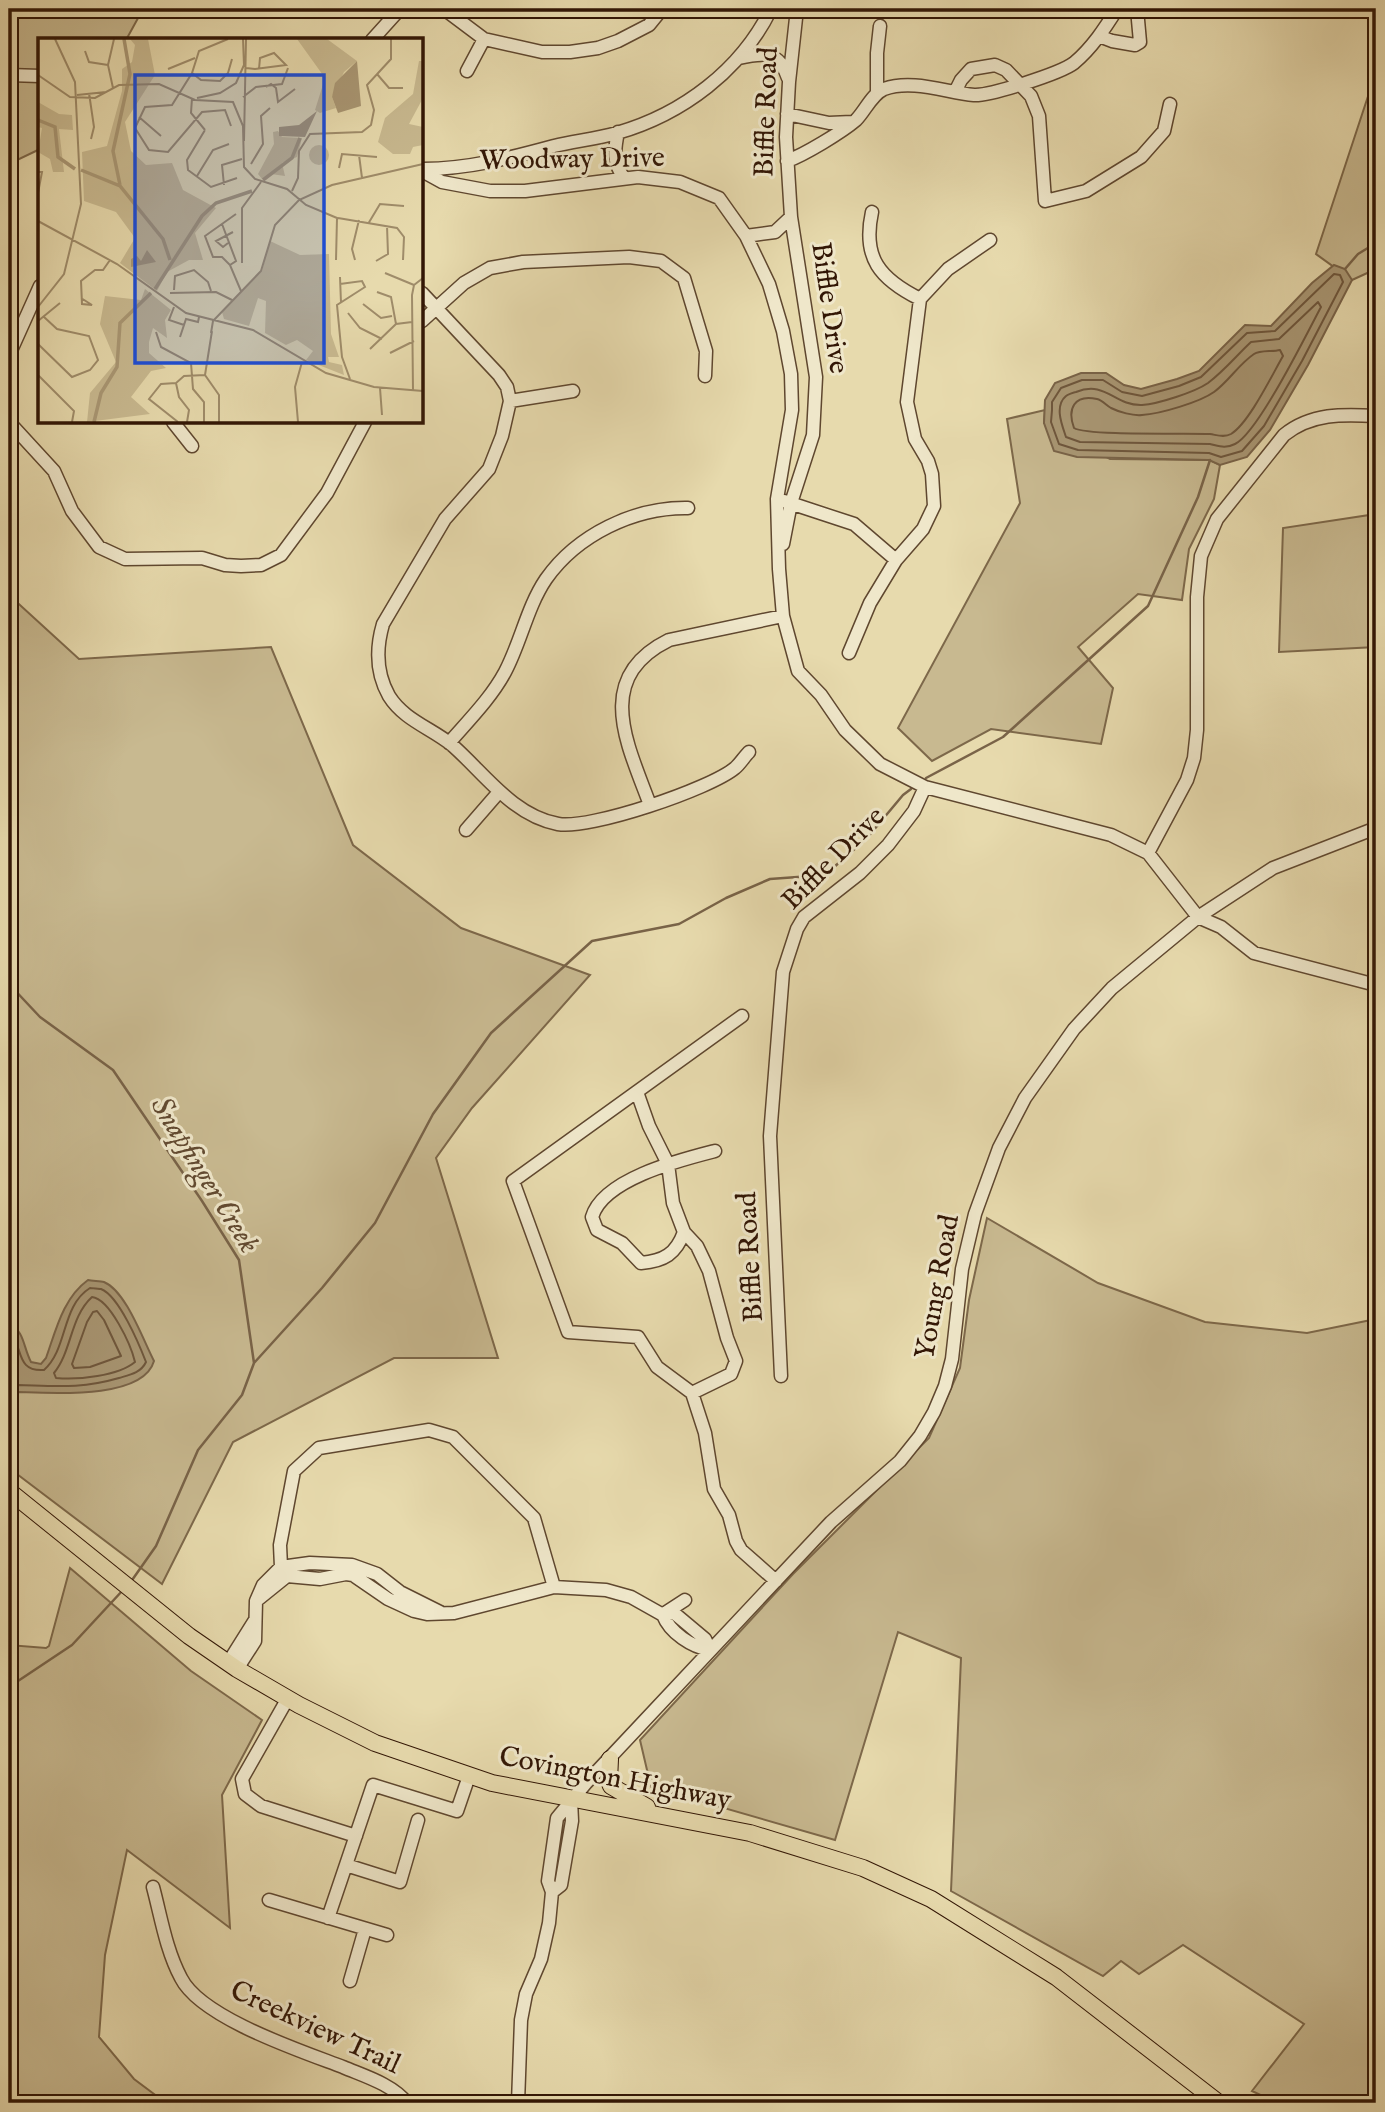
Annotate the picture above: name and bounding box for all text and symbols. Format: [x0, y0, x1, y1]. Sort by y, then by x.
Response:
inset map [38, 38, 424, 424]
street label: Biffle Road [747, 46, 787, 178]
street label: Woodway Drive [479, 141, 665, 179]
street label: Biffle Drive [802, 240, 856, 376]
street label: Biffle Drive [775, 800, 893, 918]
water label: Snapfinger Creek [141, 1090, 267, 1260]
street label: Biffle Road [730, 1191, 772, 1323]
street label: Young Road [908, 1212, 968, 1362]
street label: Covington Highway [496, 1739, 734, 1819]
street label: Creekview Trail [224, 1973, 406, 2083]

